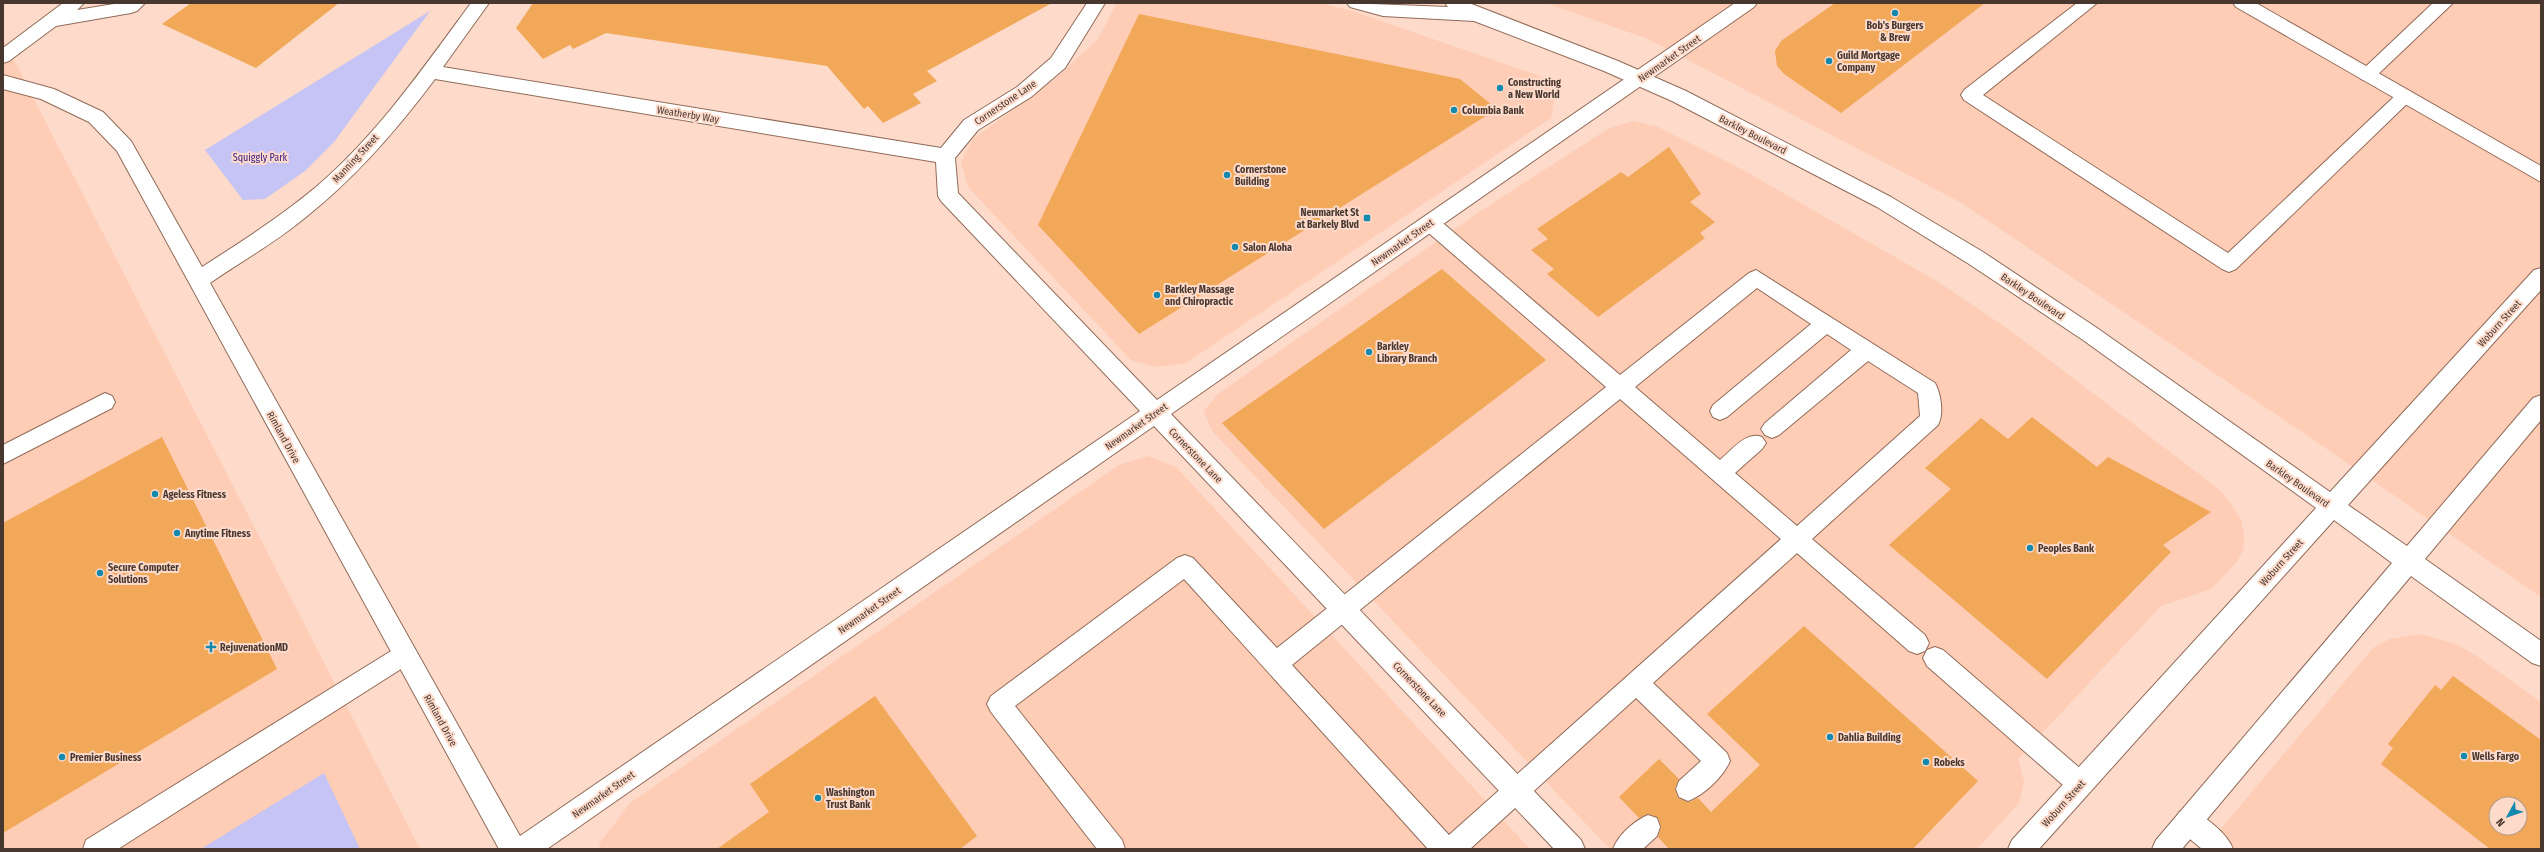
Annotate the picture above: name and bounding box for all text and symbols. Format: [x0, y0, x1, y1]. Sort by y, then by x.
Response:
marker: Bob's Burgers & Brew [1890, 8, 1900, 18]
place label: Bob's Burgers & Brew [1867, 20, 1924, 44]
street label: Newmarket Street [1636, 32, 1704, 85]
place label: Guild Mortgage Company [1837, 50, 1900, 74]
marker: Guild Mortgage Company [1824, 56, 1834, 66]
place label: Constructing a New World [1508, 77, 1561, 101]
street label: Cornerstone Lane [972, 78, 1039, 128]
marker: Constructing a New World [1495, 83, 1505, 93]
street label: Weatherby Way [656, 104, 720, 126]
marker: Columbia Bank [1449, 105, 1459, 115]
place label: Columbia Bank [1462, 105, 1525, 117]
street label: Barkley Boulevard [1717, 113, 1788, 157]
street label: Manning Street [330, 131, 382, 185]
park label: Squiggly Park [233, 152, 288, 164]
place label: Cornerstone Building [1235, 164, 1286, 188]
marker: Cornerstone Building [1222, 170, 1232, 180]
place label: Newmarket St at Barkely Blvd [1296, 207, 1359, 231]
marker: Newmarket St at Barkely Blvd [1362, 213, 1372, 223]
street label: Newmarket Street [1369, 216, 1437, 269]
marker: Salon Aloha [1230, 242, 1240, 252]
place label: Salon Aloha [1243, 242, 1292, 254]
street label: Barkley Boulevard [1998, 271, 2066, 323]
place label: Barkley Massage and Chiropractic [1165, 284, 1234, 308]
marker: Barkley Massage and Chiropractic [1152, 290, 1162, 300]
street label: Woburn Street [2476, 297, 2524, 350]
place label: Barkley Library Branch [1377, 341, 1437, 365]
marker: Barkley Library Branch [1364, 347, 1374, 357]
street label: Newmarket Street [1103, 400, 1171, 453]
street label: Rimland Drive [264, 410, 302, 465]
street label: Cornerstone Lane [1166, 426, 1225, 486]
street label: Barkley Boulevard [2264, 458, 2331, 510]
marker: Ageless Fitness [150, 489, 160, 499]
place label: Ageless Fitness [162, 489, 227, 501]
marker: Anytime Fitness [172, 528, 182, 538]
place label: Anytime Fitness [184, 528, 251, 540]
street label: Woburn Street [2258, 536, 2306, 589]
marker: Peoples Bank [2025, 543, 2035, 553]
place label: Peoples Bank [2038, 543, 2095, 555]
place label: Secure Computer Solutions [108, 562, 179, 586]
marker: Secure Computer Solutions [95, 568, 105, 578]
street label: Newmarket Street [836, 584, 904, 637]
marker: RejuvenationMD [205, 641, 217, 653]
place label: RejuvenationMD [220, 642, 288, 654]
street label: Cornerstone Lane [1390, 660, 1449, 720]
street label: Rimland Drive [421, 693, 459, 748]
marker: Dahlia Building [1825, 732, 1835, 742]
place label: Dahlia Building [1838, 732, 1901, 744]
marker: Wells Fargo [2459, 751, 2469, 761]
place label: Wells Fargo [2472, 751, 2520, 763]
marker: Premier Business [57, 752, 67, 762]
place label: Premier Business [70, 752, 142, 764]
marker: Robeks [1921, 757, 1931, 767]
place label: Robeks [1934, 757, 1965, 769]
street label: Newmarket Street [570, 768, 638, 821]
street label: Woburn Street [2040, 777, 2088, 830]
place label: Washington Trust Bank [826, 787, 875, 811]
marker: Washington Trust Bank [813, 793, 823, 803]
north arrow [2488, 796, 2528, 836]
text: N [2494, 815, 2508, 829]

